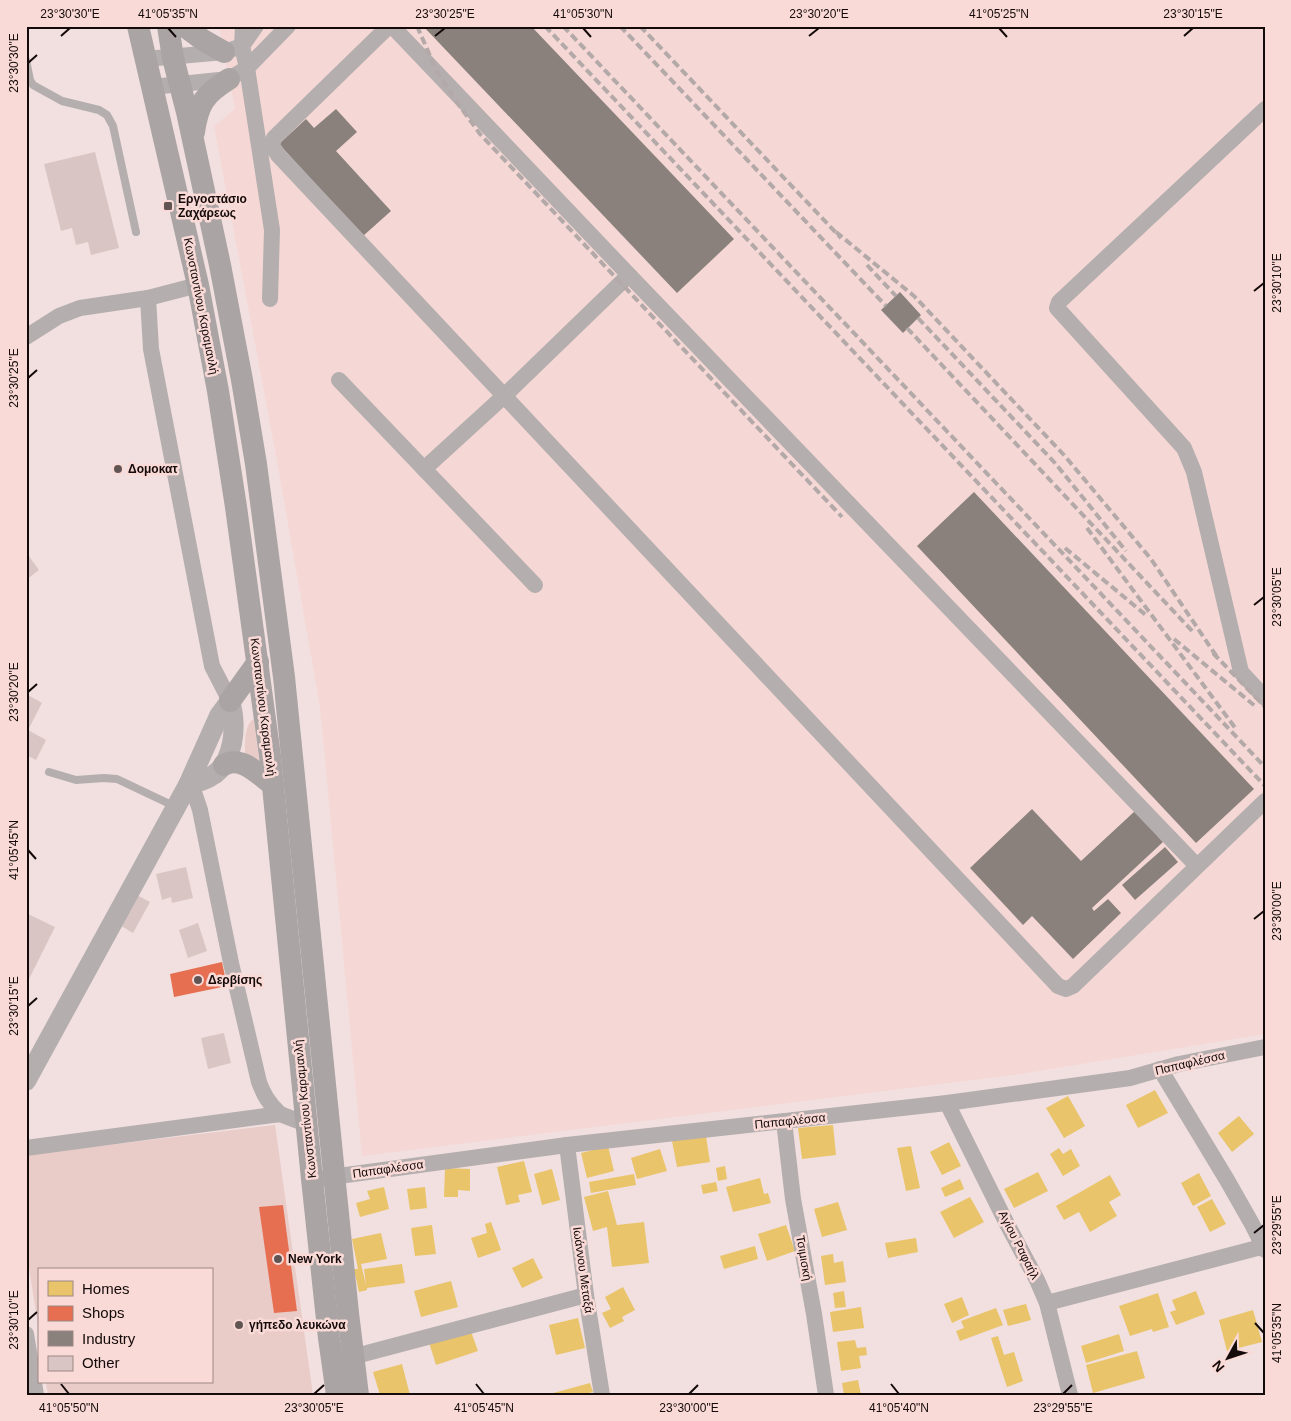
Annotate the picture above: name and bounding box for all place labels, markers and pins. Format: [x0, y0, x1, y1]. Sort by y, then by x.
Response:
place label: Εργοστάσιο Ζαχάρεως [178, 192, 247, 220]
marker: Εργοστάσιο Ζαχάρεως [162, 200, 174, 212]
place label: Δομοκατ [128, 462, 178, 476]
marker: Δομοκατ [112, 463, 124, 475]
place label: Δερβίσης [208, 973, 262, 987]
marker: Δερβίσης [192, 974, 204, 986]
place label: New York [288, 1252, 342, 1266]
marker: New York [272, 1253, 284, 1265]
place label: γήπεδο λευκώνα [249, 1318, 346, 1332]
marker: γήπεδο λευκώνα [233, 1319, 245, 1331]

